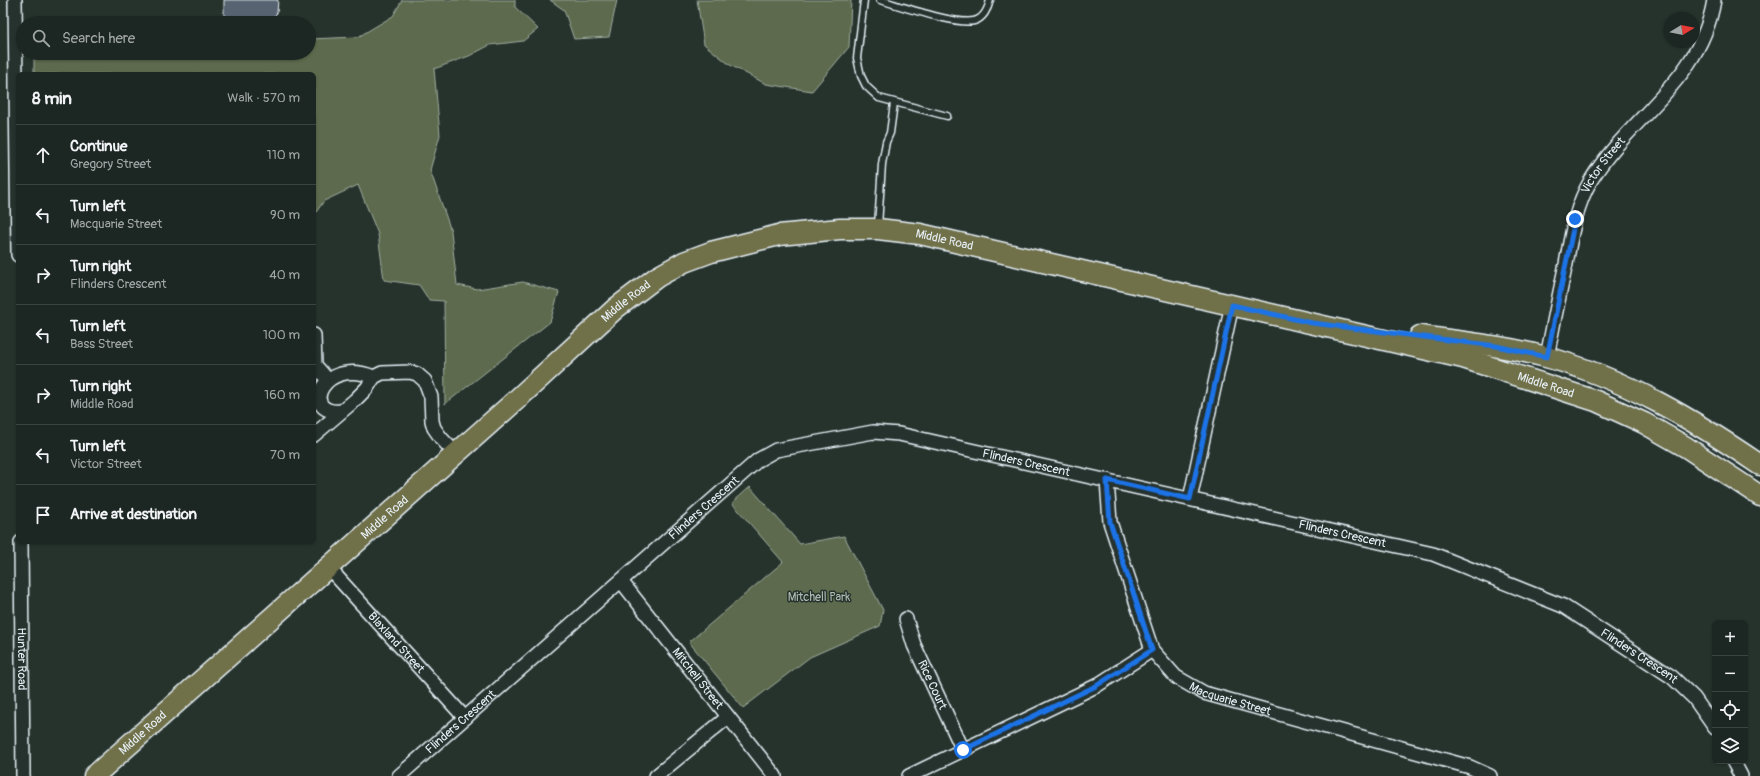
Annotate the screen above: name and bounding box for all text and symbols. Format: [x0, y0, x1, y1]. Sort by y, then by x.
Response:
north arrow [1664, 12, 1700, 48]
search box [16, 16, 316, 60]
icon: search [30, 27, 52, 49]
text: Search here [62, 29, 135, 48]
text: 8 min [32, 88, 72, 109]
text: Walk · 570 m [227, 90, 300, 106]
street label: Victor Street [1578, 134, 1629, 196]
text: Continue [70, 137, 128, 156]
icon: ahead [32, 144, 54, 166]
text: 110 m [267, 147, 300, 163]
text: Gregory Street [70, 156, 151, 172]
text: Turn left [70, 197, 126, 216]
icon: left [32, 204, 54, 226]
text: 90 m [270, 207, 300, 223]
route end [1566, 210, 1584, 228]
text: Macquarie Street [70, 216, 162, 232]
street label: Middle Road [914, 226, 975, 254]
text: Turn right [70, 257, 131, 276]
icon: right [32, 264, 54, 286]
text: 40 m [269, 267, 300, 283]
text: Flinders Crescent [70, 276, 167, 292]
street label: Middle Road [598, 277, 654, 326]
text: Turn left [70, 317, 126, 336]
icon: left [32, 324, 54, 346]
text: 100 m [263, 327, 300, 343]
text: Bass Street [70, 336, 133, 352]
street label: Middle Road [1515, 369, 1576, 402]
text: Turn right [70, 377, 131, 396]
icon: right [32, 384, 54, 406]
text: 160 m [264, 387, 300, 403]
text: Middle Road [70, 396, 134, 412]
text: Turn left [70, 437, 126, 456]
icon: left [32, 444, 54, 466]
street label: Flinders Crescent [981, 446, 1071, 480]
text: 70 m [270, 447, 300, 463]
text: Victor Street [70, 456, 142, 472]
street label: Flinders Crescent [666, 473, 743, 543]
street label: Middle Road [358, 492, 412, 543]
icon: arrive [32, 504, 54, 526]
text: Arrive at destination [70, 505, 197, 524]
street label: Flinders Crescent [1297, 517, 1388, 551]
park label: Mitchell Park [788, 590, 850, 605]
street label: Blaxland Street [365, 609, 428, 677]
map controls [1712, 620, 1748, 764]
button: + [1712, 620, 1748, 656]
street label: Flinders Crescent [1598, 625, 1681, 687]
street label: Hunter Road [14, 627, 29, 691]
street label: Mitchell Street [669, 645, 726, 713]
button: − [1712, 656, 1748, 692]
street label: Rice Court [914, 658, 950, 712]
street label: Macquarie Street [1186, 679, 1273, 719]
street label: Flinders Crescent [422, 687, 499, 757]
button: locate [1712, 692, 1748, 728]
street label: Middle Road [116, 708, 170, 758]
button: layers [1712, 728, 1748, 764]
route start [954, 741, 972, 759]

